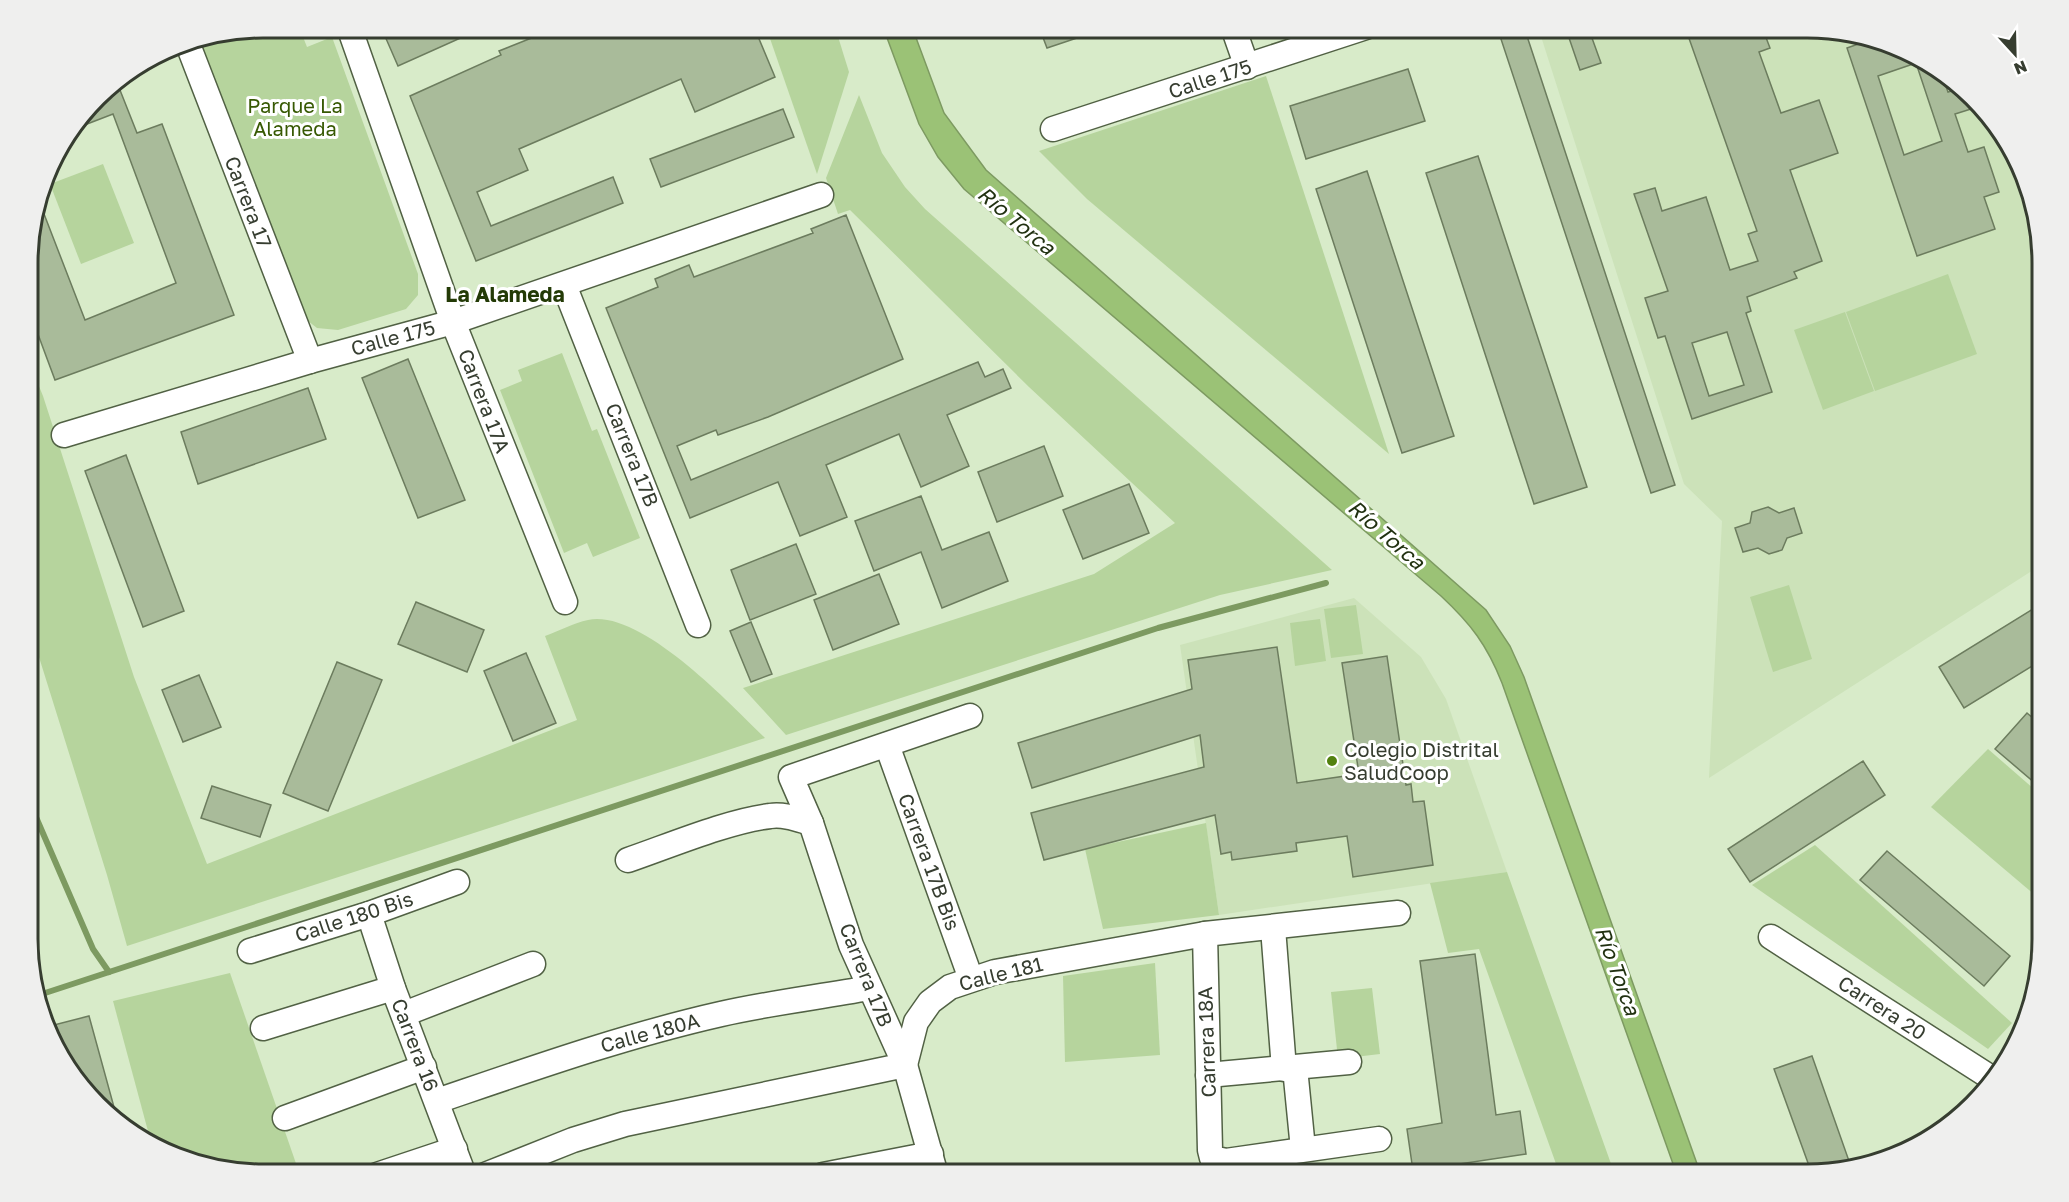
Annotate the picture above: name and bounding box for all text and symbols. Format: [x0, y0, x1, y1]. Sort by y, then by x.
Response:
north arrow [1985, 24, 2045, 84]
street label: Calle 175 [1165, 53, 1254, 103]
text: N [2011, 56, 2030, 79]
park label: Parque La Alameda [247, 93, 343, 140]
street label: Carrera 17 [221, 152, 277, 251]
water label: Río Torca [973, 180, 1061, 261]
district label: La Alameda [445, 281, 565, 307]
street label: Calle 175 [348, 314, 437, 360]
street label: Carrera 17A [454, 345, 516, 456]
street label: Carrera 17B [601, 399, 665, 510]
water label: Río Torca [1343, 494, 1431, 575]
place label: Colegio Distrital SaludCoop [1344, 737, 1499, 784]
marker: Colegio Distrital SaludCoop [1325, 754, 1339, 768]
street label: Carrera 17B Bis [894, 790, 966, 933]
street label: Calle 180 Bis [292, 886, 416, 946]
street label: Carrera 17B [835, 919, 899, 1030]
water label: Río Torca [1590, 923, 1646, 1020]
street label: Calle 181 [956, 951, 1046, 995]
street label: Carrera 20 [1834, 970, 1931, 1044]
street label: Carrera 18A [1192, 986, 1220, 1098]
street label: Carrera 16 [387, 995, 445, 1095]
street label: Calle 180A [597, 1007, 702, 1057]

